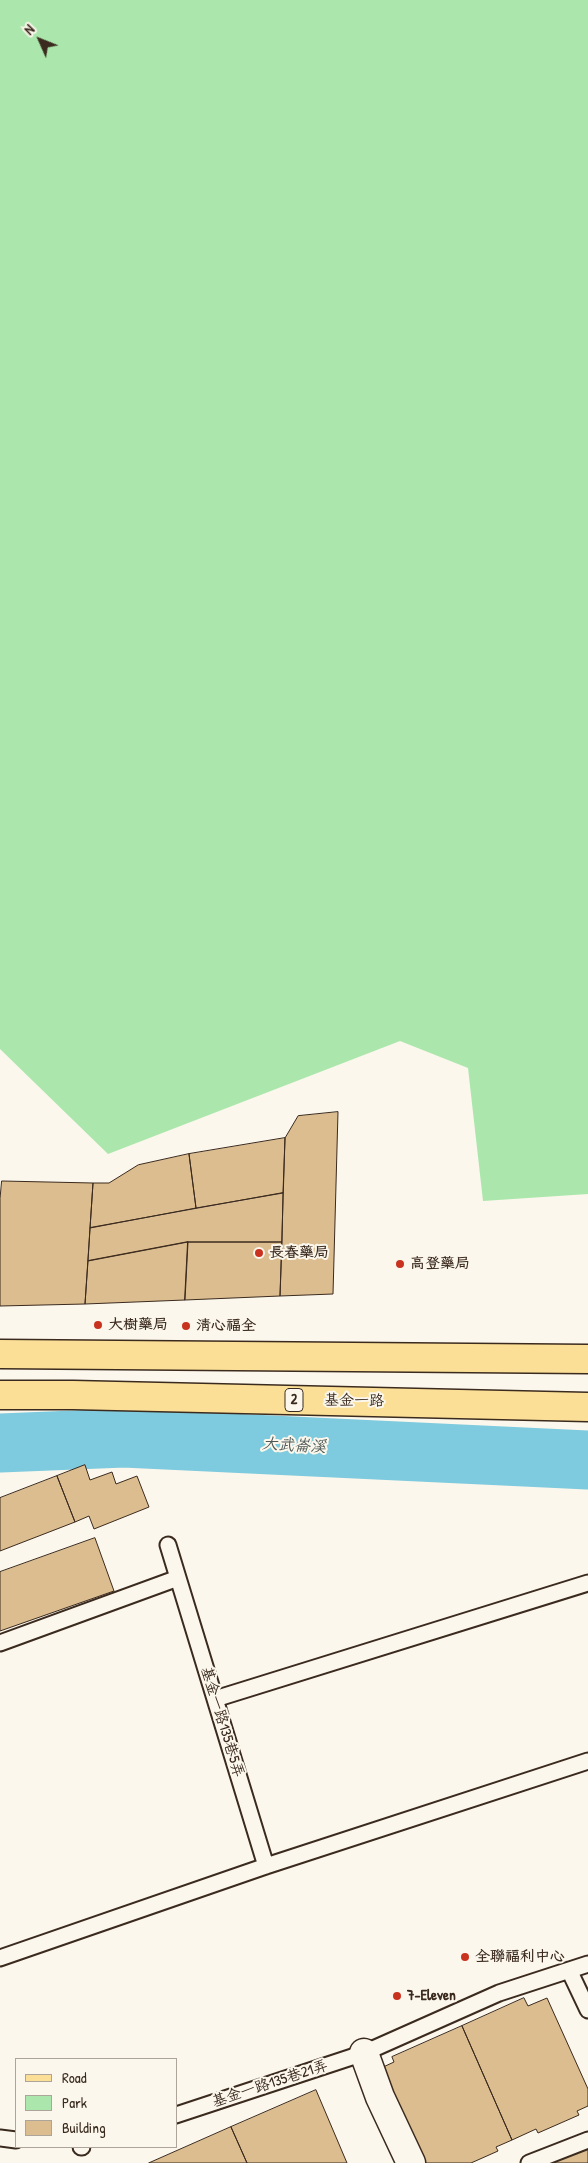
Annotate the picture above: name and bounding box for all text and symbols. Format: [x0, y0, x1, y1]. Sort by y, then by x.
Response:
north arrow [15, 15, 65, 65]
text: N [19, 20, 38, 39]
place label: 長春藥局 [269, 1244, 329, 1262]
marker: 長春藥局 [253, 1247, 265, 1259]
place label: 高登藥局 [410, 1255, 470, 1273]
marker: 高登藥局 [394, 1258, 406, 1270]
place label: 大樹藥局 [108, 1316, 168, 1334]
place label: 清心福全 [196, 1317, 256, 1335]
marker: 大樹藥局 [92, 1319, 104, 1331]
marker: 清心福全 [180, 1320, 192, 1332]
road number: 2 [285, 1388, 303, 1412]
street label: 基金一路 [324, 1391, 384, 1411]
water label: 大武崙溪 [262, 1435, 326, 1457]
street label: 基金一路135巷5弄 [197, 1664, 247, 1780]
place label: 全聯福利中心 [475, 1948, 565, 1966]
marker: 全聯福利中心 [459, 1951, 471, 1963]
place label: 7-Eleven [407, 1987, 456, 2005]
marker: 7-Eleven [391, 1990, 403, 2002]
street label: 基金一路135巷21弄 [210, 2057, 330, 2111]
legend [15, 2058, 178, 2148]
text: Road [62, 2067, 87, 2088]
text: Park [62, 2092, 87, 2113]
text: Building [62, 2117, 106, 2138]

